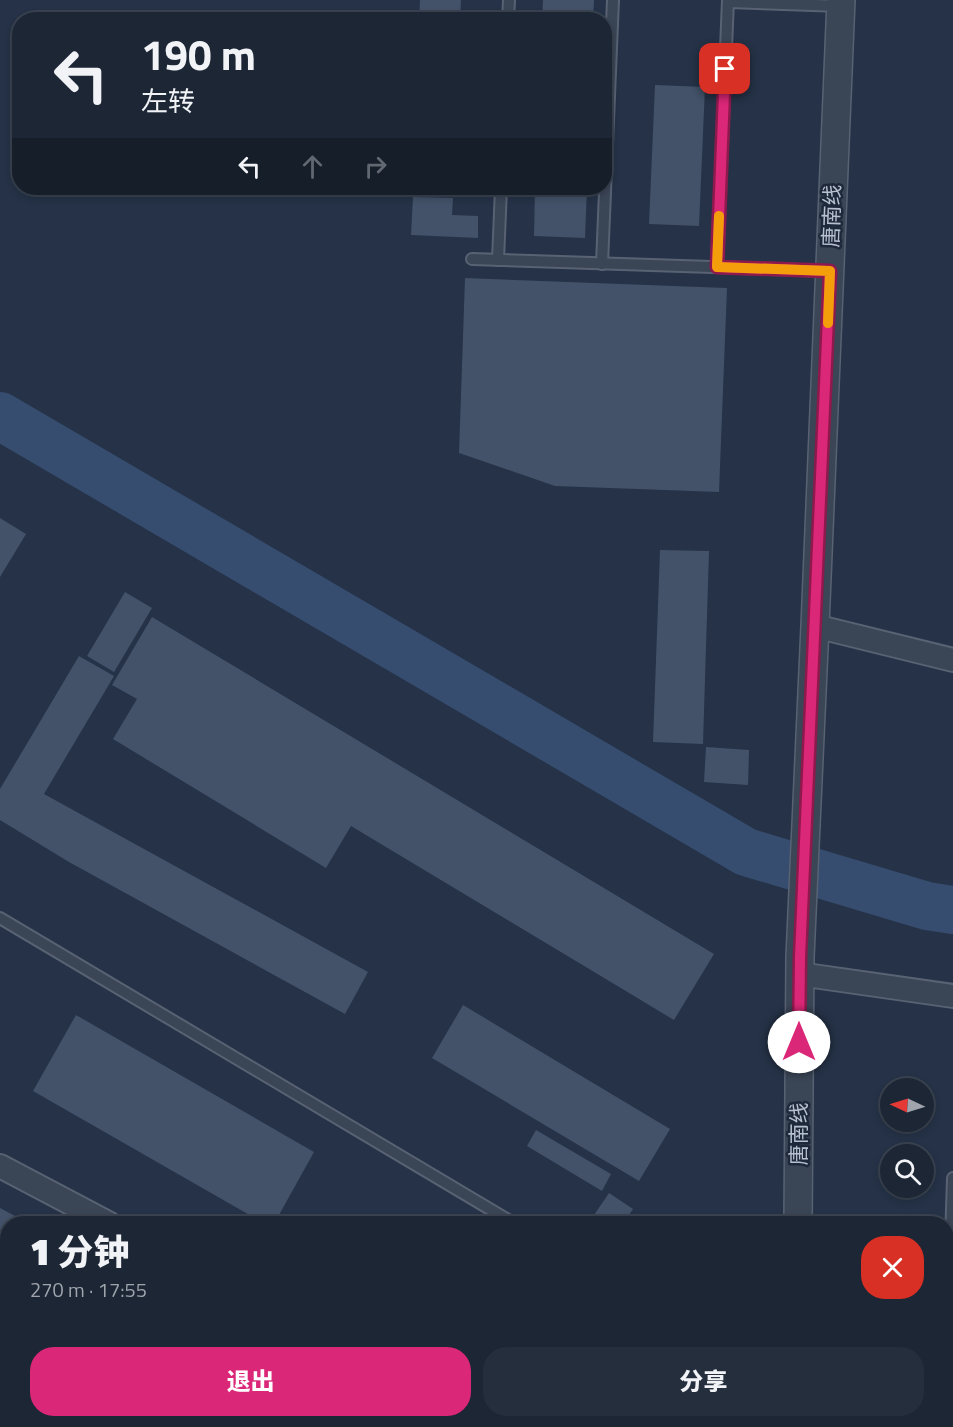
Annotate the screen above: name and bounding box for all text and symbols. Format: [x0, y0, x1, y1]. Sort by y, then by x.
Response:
text: 190 m [141, 22, 256, 86]
icon: left [42, 36, 120, 114]
pin [699, 43, 750, 94]
icon: arrive [708, 52, 741, 85]
text: 左转 [141, 80, 195, 121]
icon: left [233, 150, 266, 183]
icon: ahead [296, 150, 329, 183]
icon: right [359, 150, 392, 183]
street label: 唐南线 [814, 184, 848, 248]
position arrow [767, 1010, 831, 1074]
north arrow [880, 1078, 934, 1132]
map controls [880, 1078, 934, 1198]
street label: 唐南线 [782, 1103, 814, 1166]
button: search [880, 1144, 934, 1198]
text: 1 分钟 [30, 1224, 130, 1279]
button: close [861, 1236, 924, 1299]
text: 270 m · 17:55 [30, 1274, 147, 1305]
button: 退出 [30, 1347, 471, 1416]
button: 分享 [483, 1347, 924, 1416]

